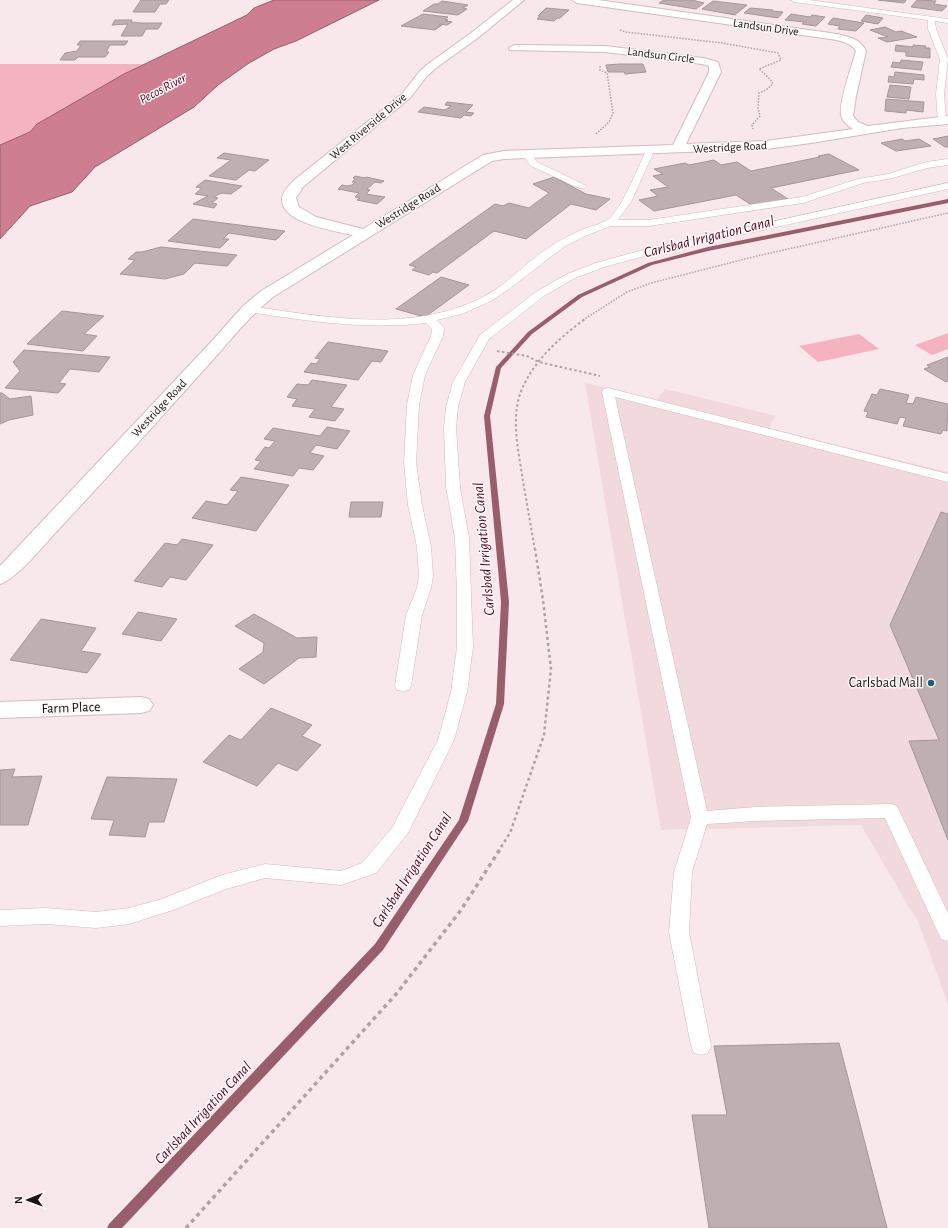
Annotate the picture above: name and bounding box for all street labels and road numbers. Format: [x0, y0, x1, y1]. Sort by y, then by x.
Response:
street label: Landsun Drive [732, 16, 800, 38]
street label: Landsun Circle [627, 45, 695, 65]
street label: West Riverside Drive [327, 91, 409, 161]
street label: Westridge Road [693, 139, 767, 155]
street label: Westridge Road [373, 181, 443, 231]
street label: Westridge Road [129, 377, 189, 439]
street label: Farm Place [41, 700, 101, 716]

